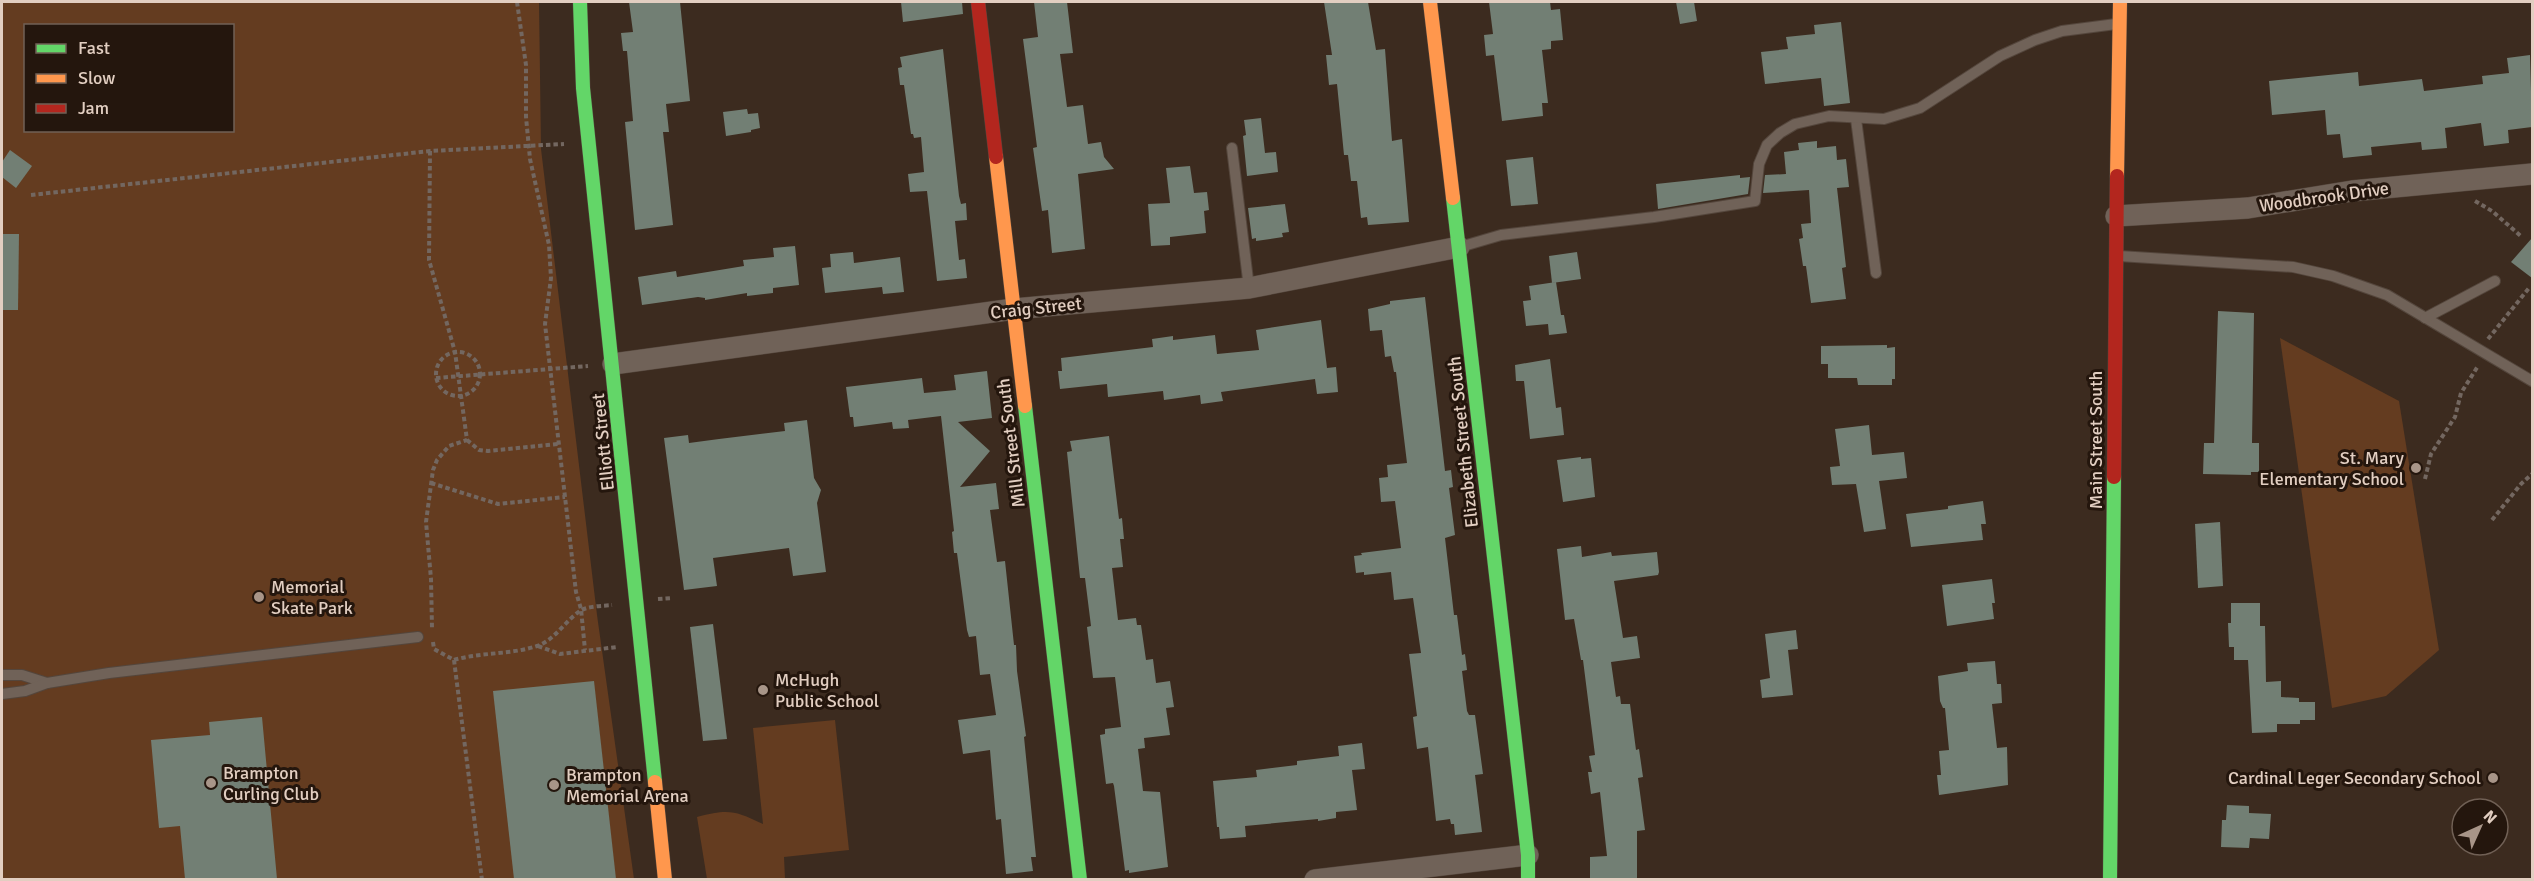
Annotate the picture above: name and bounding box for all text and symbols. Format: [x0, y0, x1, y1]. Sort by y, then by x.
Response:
legend [24, 24, 234, 132]
text: Fast [78, 37, 110, 59]
text: Slow [78, 67, 115, 89]
text: Jam [78, 97, 109, 119]
street label: Woodbrook Drive [2258, 177, 2390, 217]
street label: Craig Street [989, 292, 1083, 324]
street label: Elizabeth Street South [1443, 355, 1483, 529]
street label: Main Street South [2085, 371, 2107, 509]
street label: Mill Street South [992, 377, 1030, 509]
street label: Elliott Street [587, 392, 619, 492]
place label: St. Mary Elementary School [2259, 447, 2405, 490]
marker: St. Mary Elementary School [2409, 461, 2423, 475]
place label: Memorial Skate Park [271, 576, 353, 619]
marker: Memorial Skate Park [252, 590, 266, 604]
place label: McHugh Public School [775, 669, 879, 712]
marker: McHugh Public School [756, 683, 770, 697]
place label: Brampton Curling Club [223, 762, 319, 805]
place label: Brampton Memorial Arena [566, 764, 689, 807]
place label: Cardinal Leger Secondary School [2228, 767, 2481, 789]
marker: Cardinal Leger Secondary School [2486, 771, 2500, 785]
marker: Brampton Curling Club [204, 776, 218, 790]
marker: Brampton Memorial Arena [547, 778, 561, 792]
north arrow [2450, 797, 2510, 857]
text: N [2479, 806, 2501, 828]

